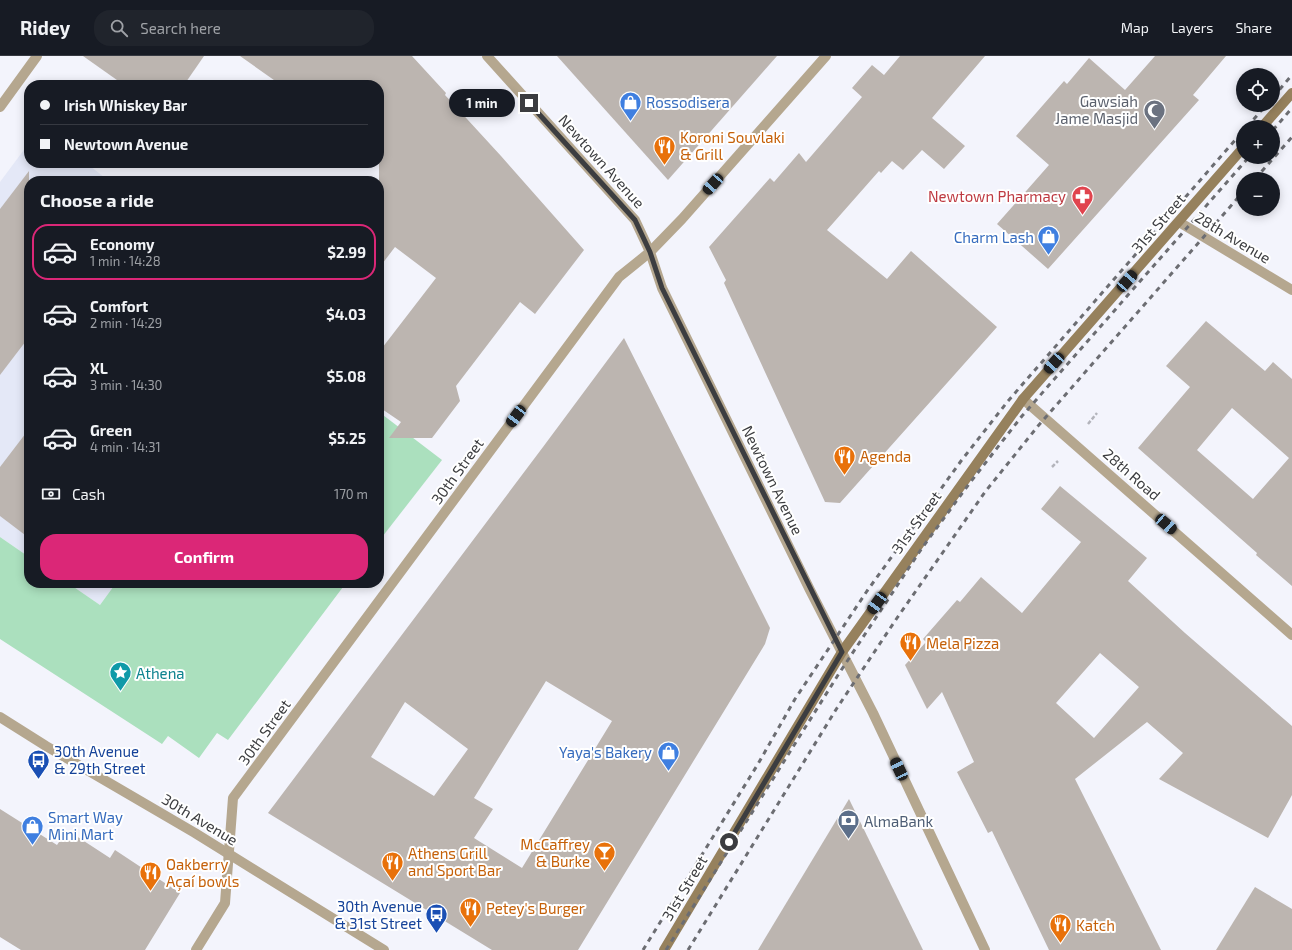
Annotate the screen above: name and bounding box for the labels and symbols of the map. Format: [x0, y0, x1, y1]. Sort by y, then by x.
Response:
callout: 1 min [449, 89, 515, 117]
shop icon: Rossodisera [618, 89, 644, 122]
place label: Gawsiah Jame Masjid [1055, 92, 1138, 128]
place label: Rossodisera [646, 93, 730, 111]
route end [520, 94, 538, 112]
mosque icon: Gawsiah Jame Masjid [1141, 97, 1167, 130]
street label: Newtown Avenue [555, 111, 649, 211]
place label: Koroni Souvlaki & Grill [680, 128, 785, 163]
restaurant icon: Koroni Souvlaki & Grill [652, 133, 678, 166]
car [701, 171, 725, 197]
pharmacy icon: Newtown Pharmacy [1069, 183, 1095, 216]
place label: Newtown Pharmacy [928, 187, 1066, 205]
street label: 31st Street [1127, 189, 1189, 256]
street label: 28th Avenue [1192, 207, 1274, 267]
shop icon: Charm Lash [1036, 224, 1062, 257]
place label: Charm Lash [954, 228, 1034, 246]
car [1115, 268, 1139, 294]
car [1042, 350, 1066, 376]
car [504, 403, 528, 429]
street label: Newtown Avenue [739, 422, 807, 538]
street label: 30th Street [427, 434, 487, 507]
restaurant icon: Agenda [832, 443, 858, 476]
street label: 28th Road [1100, 444, 1164, 504]
place label: Agenda [860, 447, 911, 465]
street label: 31st Street [887, 487, 945, 557]
car [1153, 512, 1179, 536]
car [865, 590, 889, 616]
restaurant icon: Mela Pizza [898, 630, 924, 663]
place label: Mela Pizza [926, 634, 999, 652]
place icon: Athena [107, 660, 133, 693]
place label: Athena [136, 664, 185, 682]
street label: 30th Street [234, 695, 294, 768]
shop icon: Yaya's Bakery [655, 739, 681, 772]
place label: 30th Avenue & 29th Street [54, 742, 146, 777]
place label: Yaya's Bakery [559, 743, 652, 761]
bus stop icon: 30th Avenue & 29th Street [26, 747, 52, 780]
car [888, 756, 910, 782]
street label: 30th Avenue [159, 789, 241, 849]
place label: Smart Way Mini Mart [48, 808, 123, 843]
bank icon: AlmaBank [836, 808, 862, 841]
place label: AlmaBank [864, 812, 933, 830]
shop icon: Smart Way Mini Mart [19, 813, 45, 846]
route start [720, 833, 738, 851]
place label: McCaffrey & Burke [520, 835, 590, 870]
bar icon: McCaffrey & Burke [592, 840, 618, 873]
place label: Athens Grill and Sport Bar [408, 844, 501, 879]
restaurant icon: Athens Grill and Sport Bar [380, 849, 406, 882]
street label: 31st Street [658, 852, 711, 924]
place label: Oakberry Açaí bowls [166, 855, 239, 891]
restaurant icon: Oakberry Açaí bowls [138, 860, 164, 893]
restaurant icon: Petey's Burger [457, 895, 483, 928]
place label: 30th Avenue & 31st Street [334, 897, 422, 932]
place label: Petey's Burger [486, 899, 585, 917]
bus stop icon: 30th Avenue & 31st Street [424, 902, 450, 935]
restaurant icon: Katch [1048, 912, 1074, 945]
place label: Katch [1076, 916, 1115, 934]

